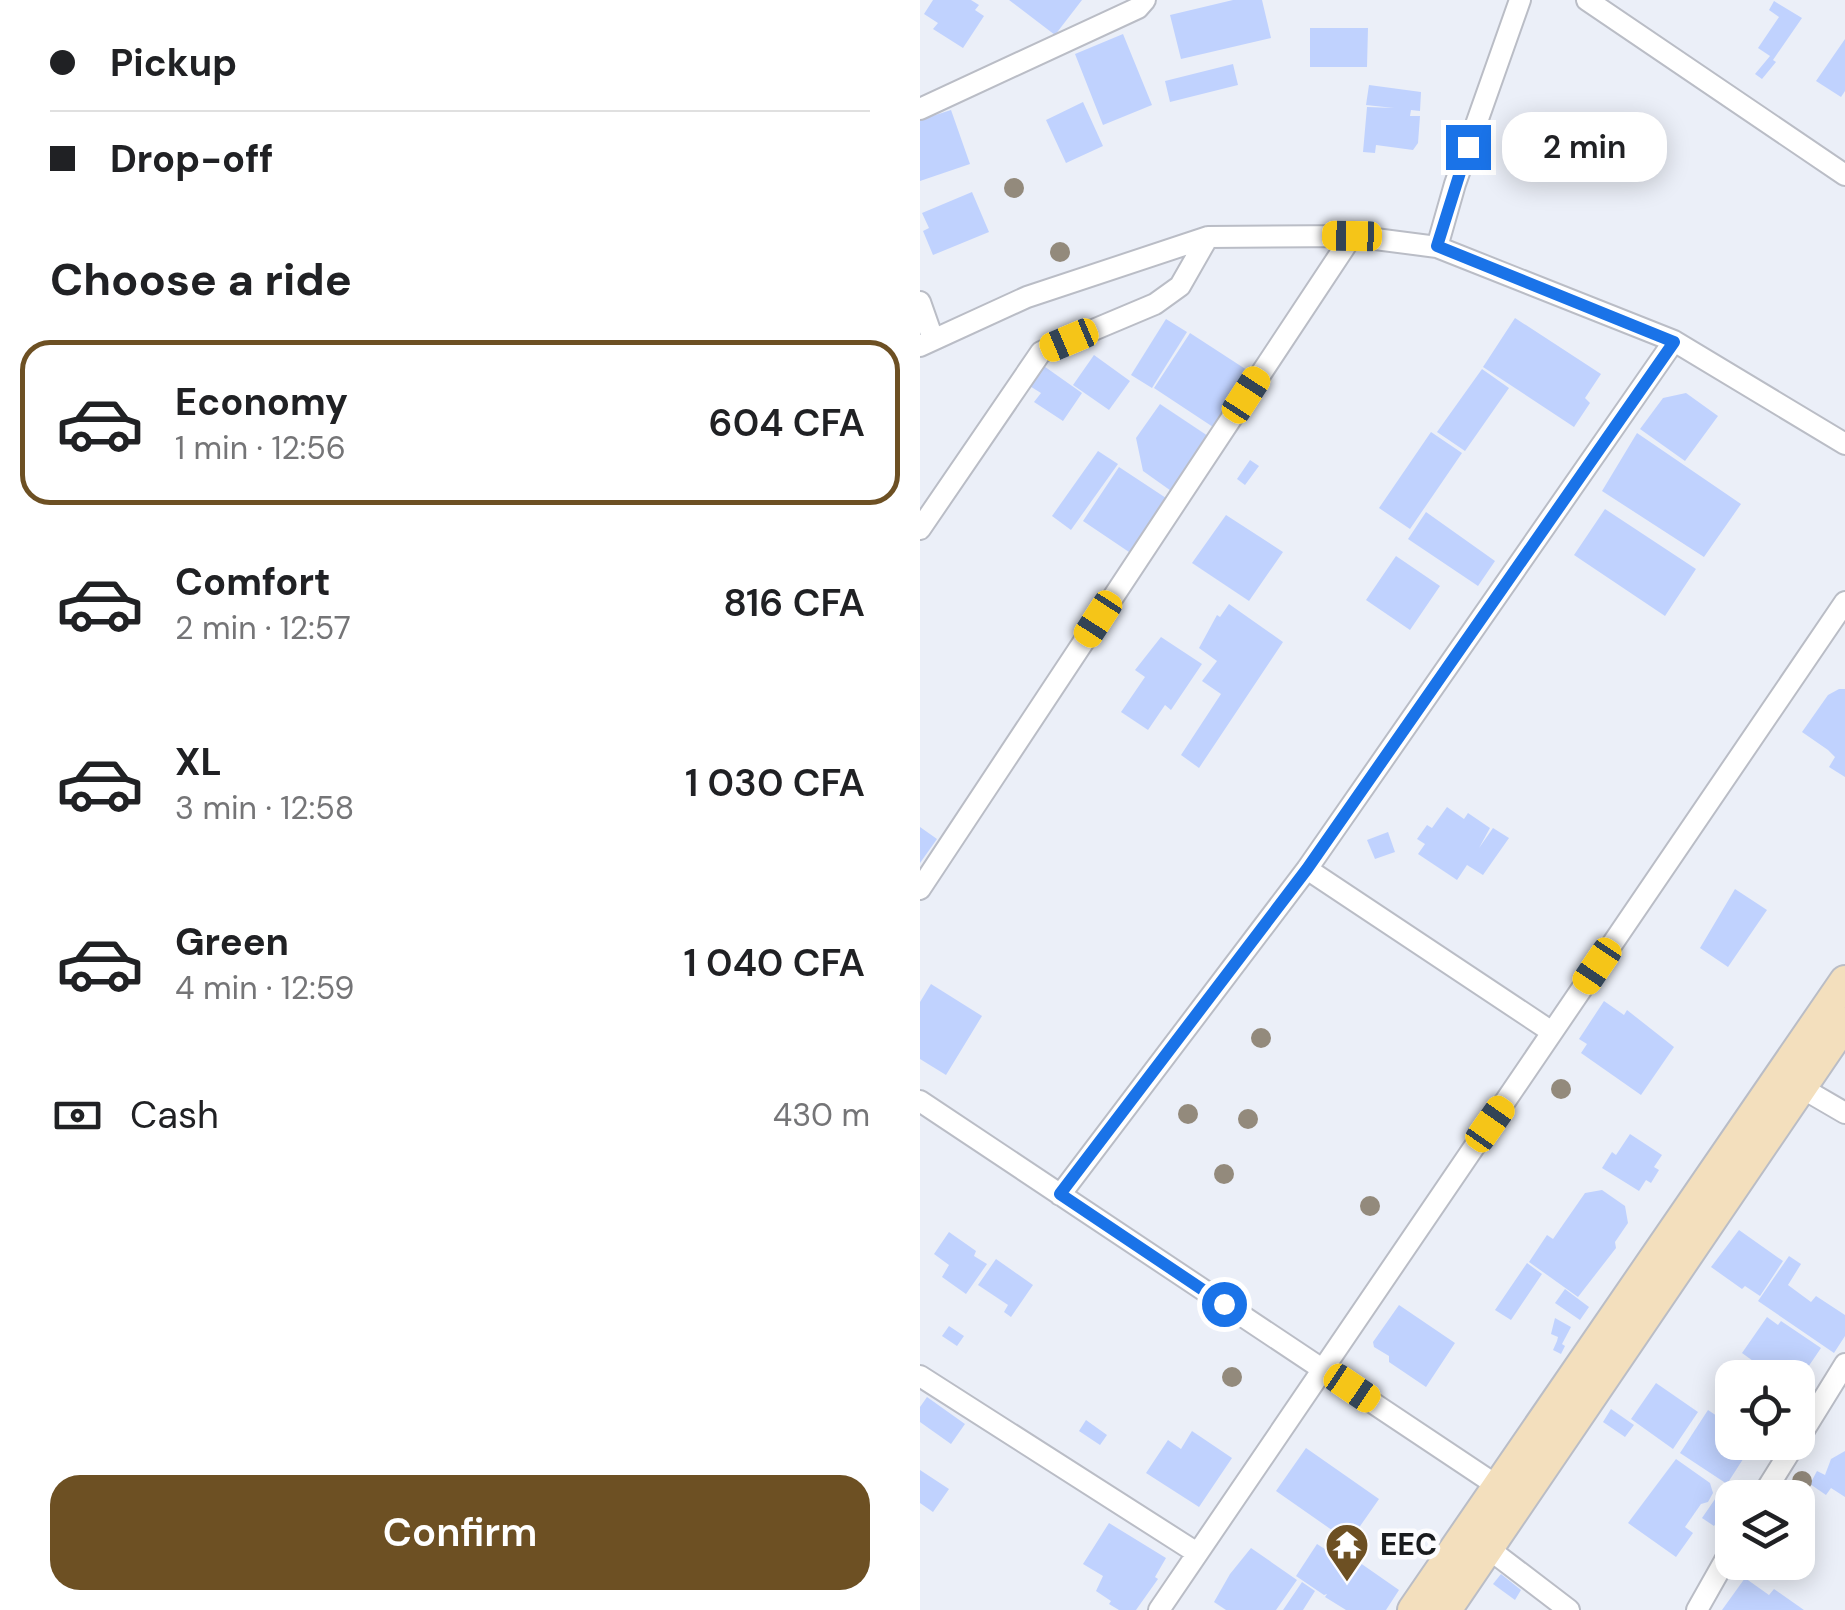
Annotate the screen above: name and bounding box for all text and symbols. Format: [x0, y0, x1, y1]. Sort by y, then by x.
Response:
text: Pickup [110, 38, 237, 88]
callout: 2 min [1503, 112, 1668, 182]
route end [1446, 125, 1491, 170]
text: 2 min [1543, 126, 1626, 168]
text: Drop-off [110, 134, 273, 184]
car [1322, 220, 1382, 252]
text: Choose a ride [50, 250, 352, 309]
car [1036, 314, 1102, 366]
car [1217, 362, 1275, 428]
text: Economy [175, 377, 348, 427]
icon: car [55, 378, 145, 468]
text: 604 CFA [709, 398, 865, 448]
text: 1 min · 12:56 [175, 427, 346, 469]
text: Comfort [175, 557, 331, 607]
icon: car [55, 558, 145, 648]
text: 816 CFA [723, 578, 865, 628]
car [1069, 586, 1127, 652]
text: 2 min · 12:57 [175, 607, 351, 649]
text: XL [175, 737, 222, 787]
icon: car [55, 738, 145, 828]
text: 1 030 CFA [685, 758, 865, 808]
text: 3 min · 12:58 [175, 787, 354, 829]
text: Green [175, 917, 289, 967]
icon: car [55, 918, 145, 1008]
car [1568, 933, 1626, 999]
text: 1 040 CFA [684, 938, 865, 988]
text: 4 min · 12:59 [175, 967, 354, 1009]
icon: cash [50, 1088, 105, 1143]
text: Cash [130, 1090, 219, 1140]
car [1461, 1091, 1519, 1157]
text: 430 m [773, 1094, 870, 1136]
route start [1202, 1282, 1247, 1327]
car [1319, 1359, 1385, 1417]
map controls [1715, 1360, 1815, 1580]
button: locate [1715, 1360, 1815, 1460]
button: Confirm [50, 1475, 870, 1590]
button: layers [1715, 1480, 1815, 1580]
temple icon: EEC [1324, 1522, 1370, 1583]
place label: EEC [1380, 1525, 1437, 1564]

